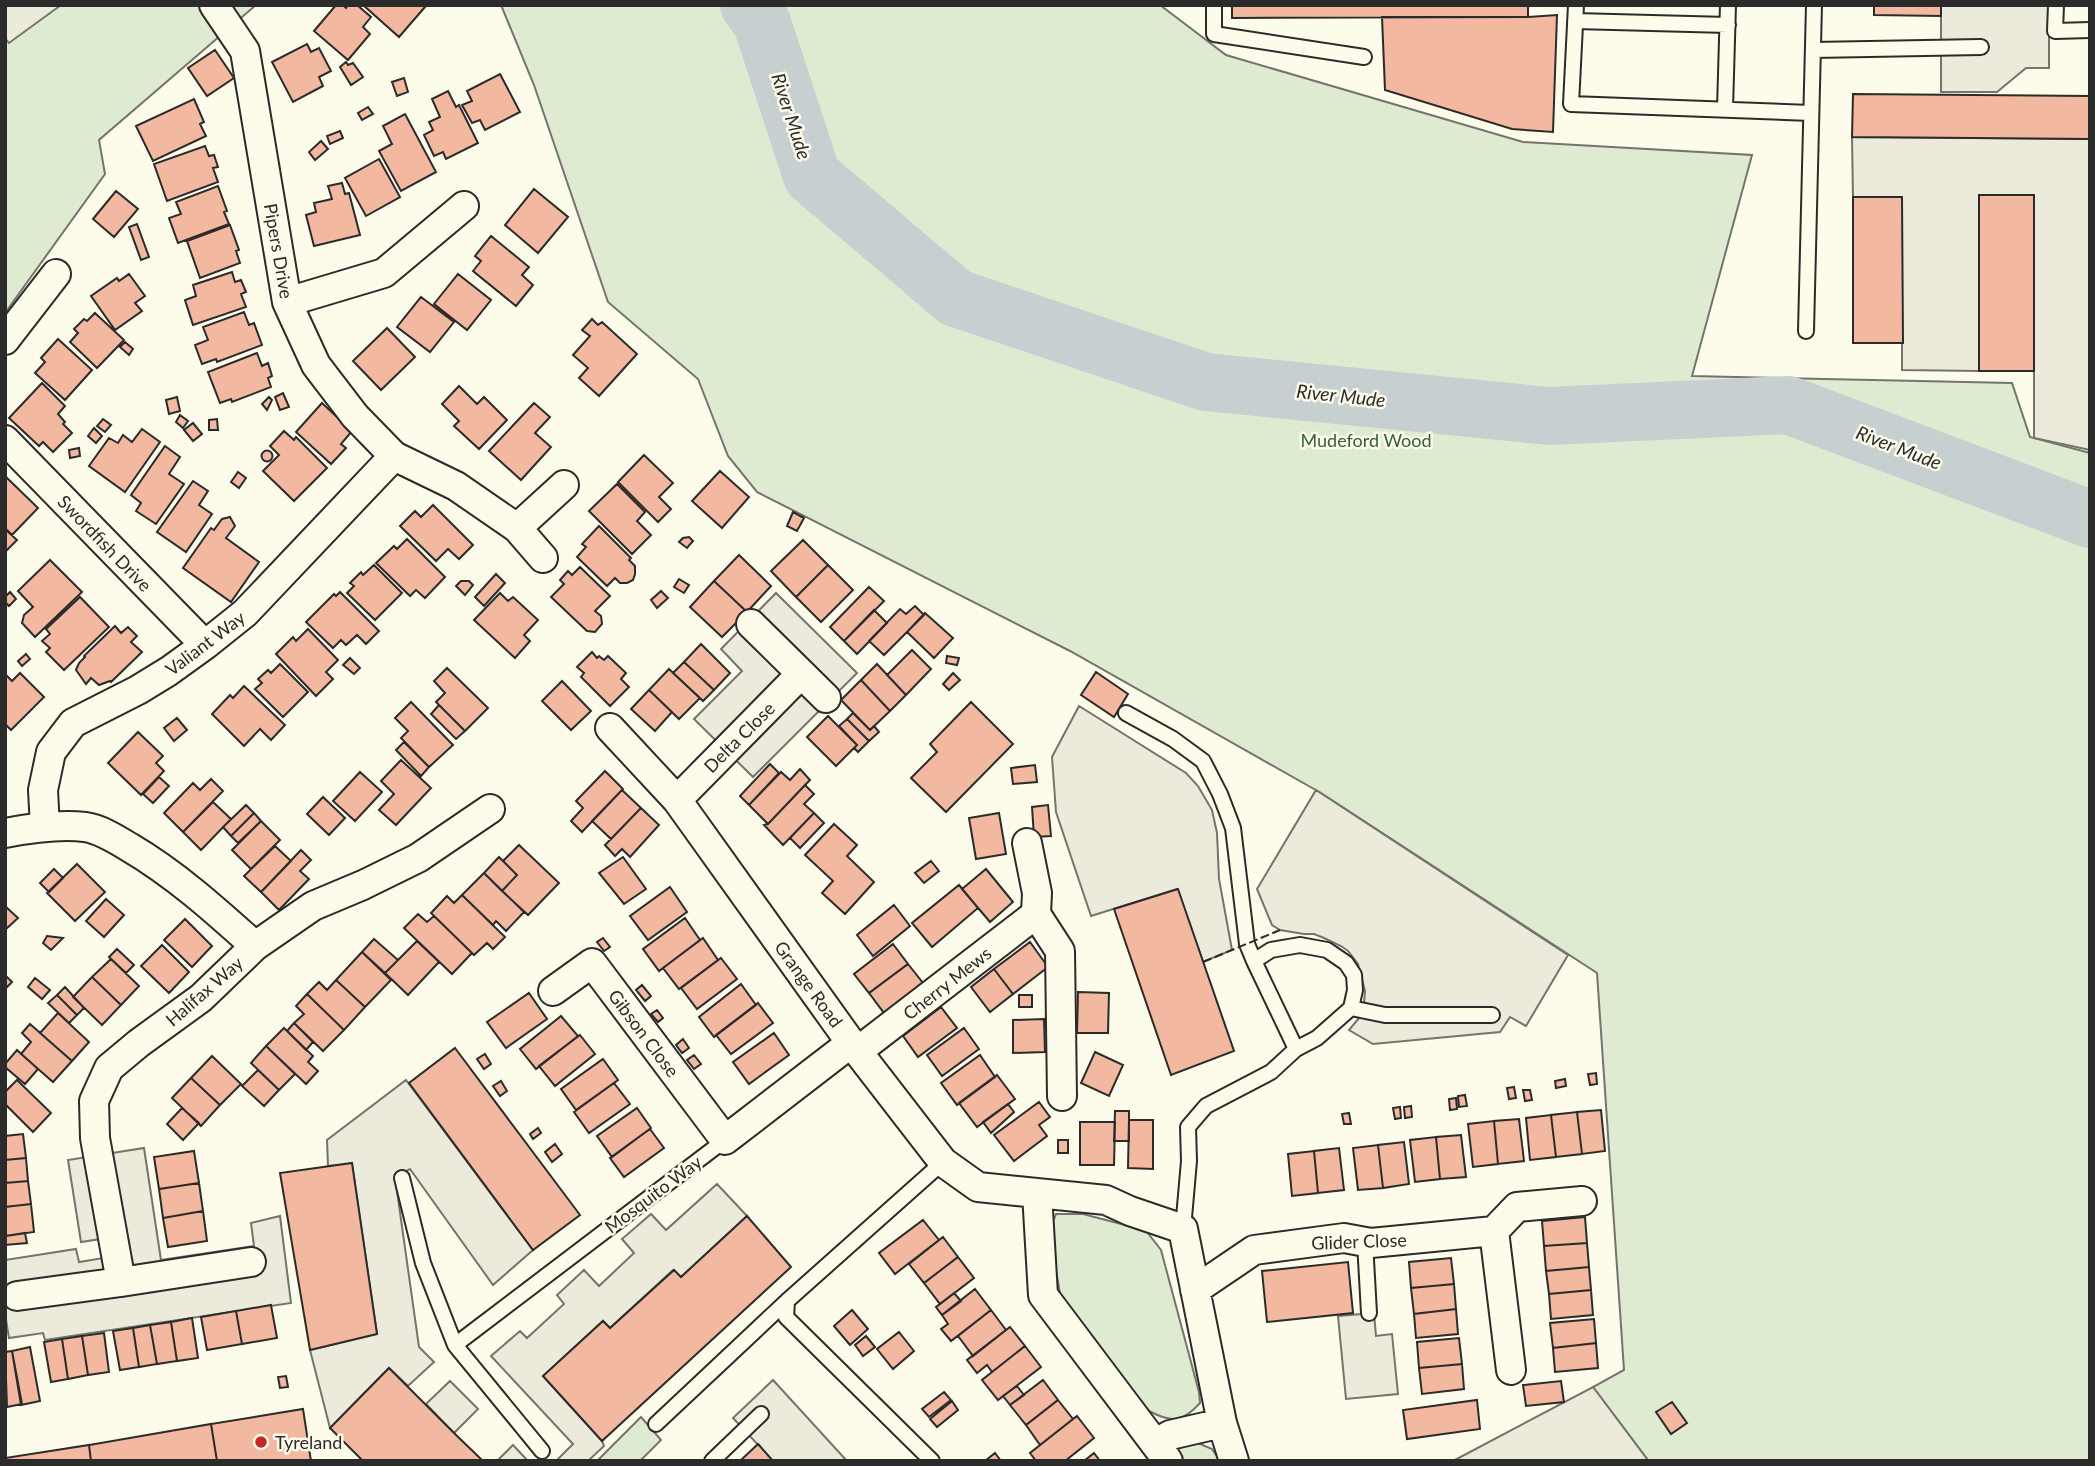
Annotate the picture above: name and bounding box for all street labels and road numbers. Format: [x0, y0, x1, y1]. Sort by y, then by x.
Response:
street label: Pipers Drive [260, 202, 298, 300]
street label: Swordfish Drive [53, 490, 157, 596]
street label: Valiant Way [161, 606, 250, 680]
street label: Delta Close [699, 697, 779, 777]
street label: Grange Road [770, 936, 848, 1032]
street label: Cherry Mews [899, 942, 996, 1024]
street label: Halifax Way [161, 951, 248, 1031]
street label: Gibson Close [604, 985, 684, 1081]
street label: Mosquito Way [600, 1150, 706, 1238]
street label: Glider Close [1311, 1228, 1407, 1254]

